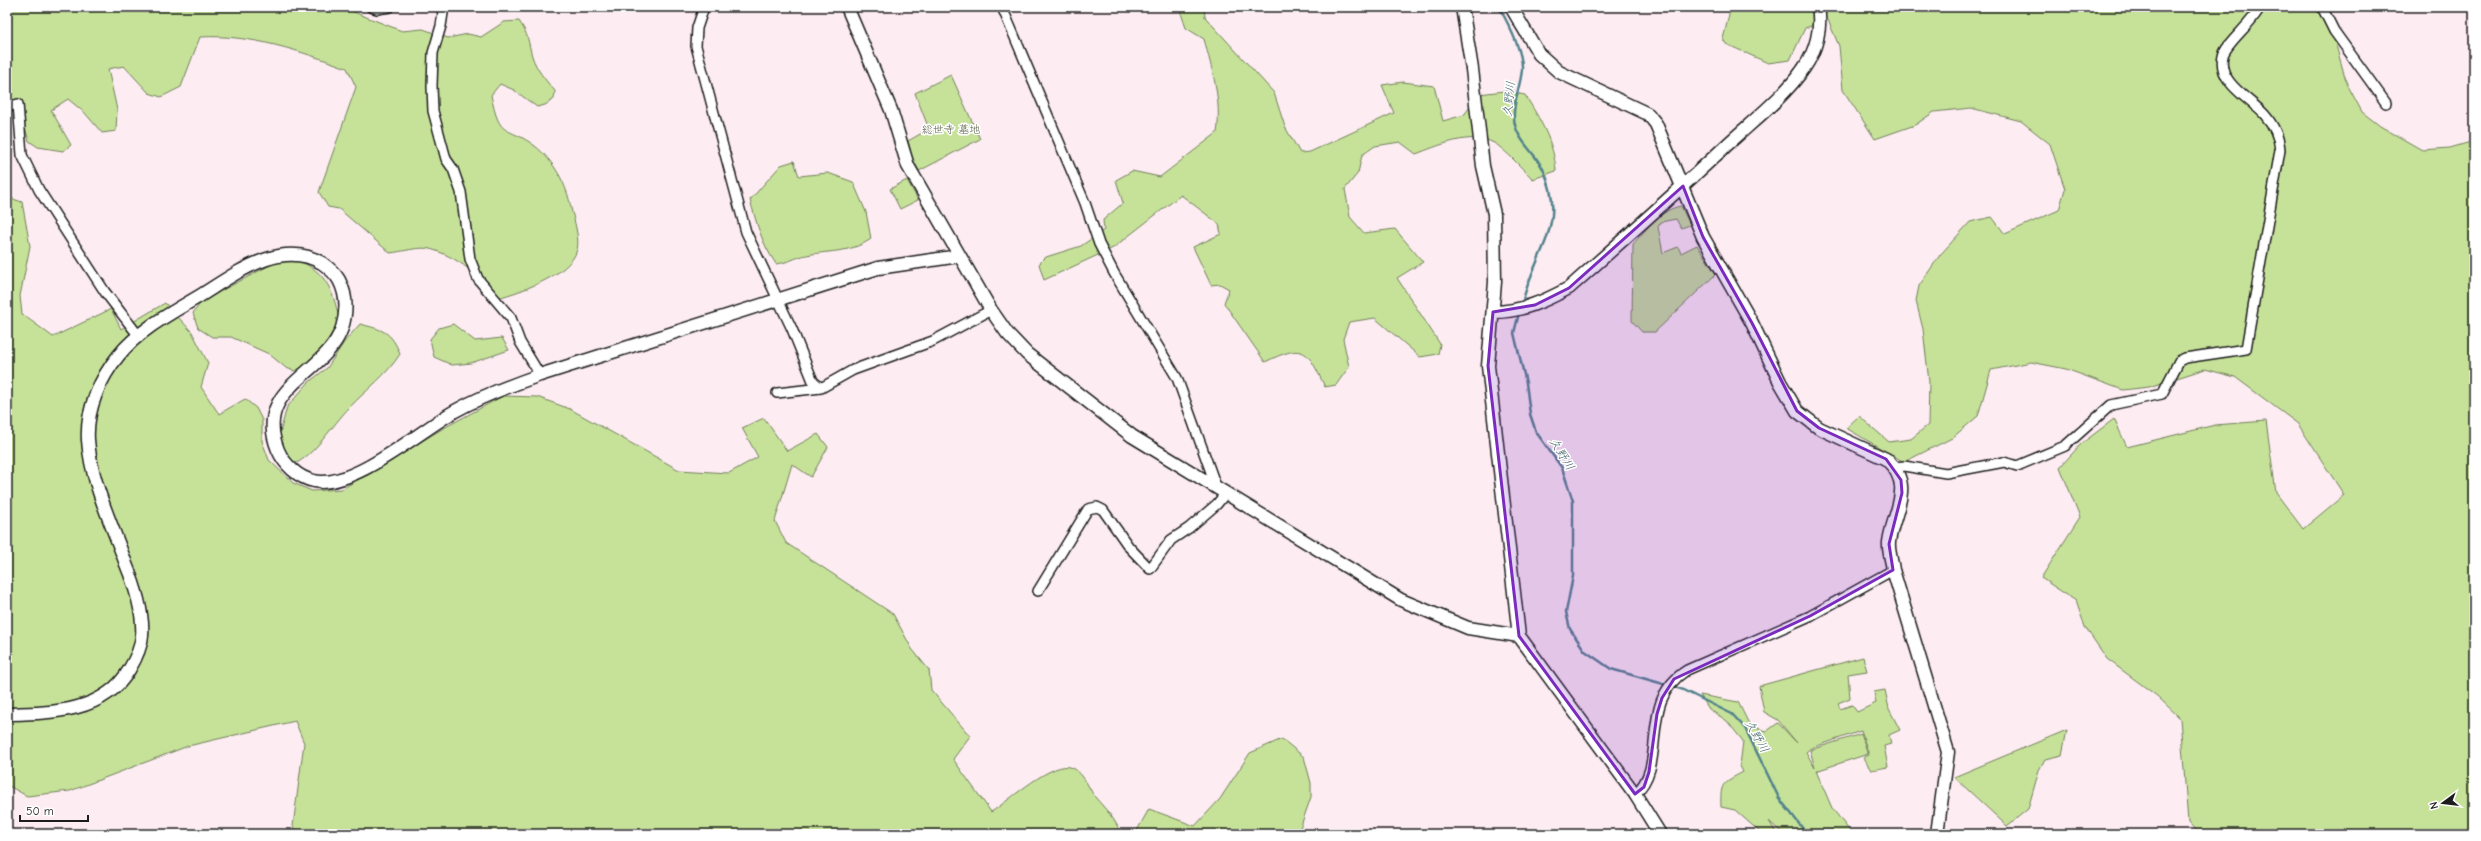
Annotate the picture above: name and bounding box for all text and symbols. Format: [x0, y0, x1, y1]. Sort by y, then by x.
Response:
water label: 久野川 [1500, 80, 1518, 118]
park label: 総世寺 墓地 [922, 123, 980, 136]
water label: 久野川 [1547, 435, 1577, 473]
water label: 久野川 [1742, 717, 1772, 755]
north arrow [2423, 783, 2463, 823]
scale bar [20, 797, 88, 823]
text: N [2427, 800, 2441, 811]
text: 50 m [26, 804, 54, 818]

